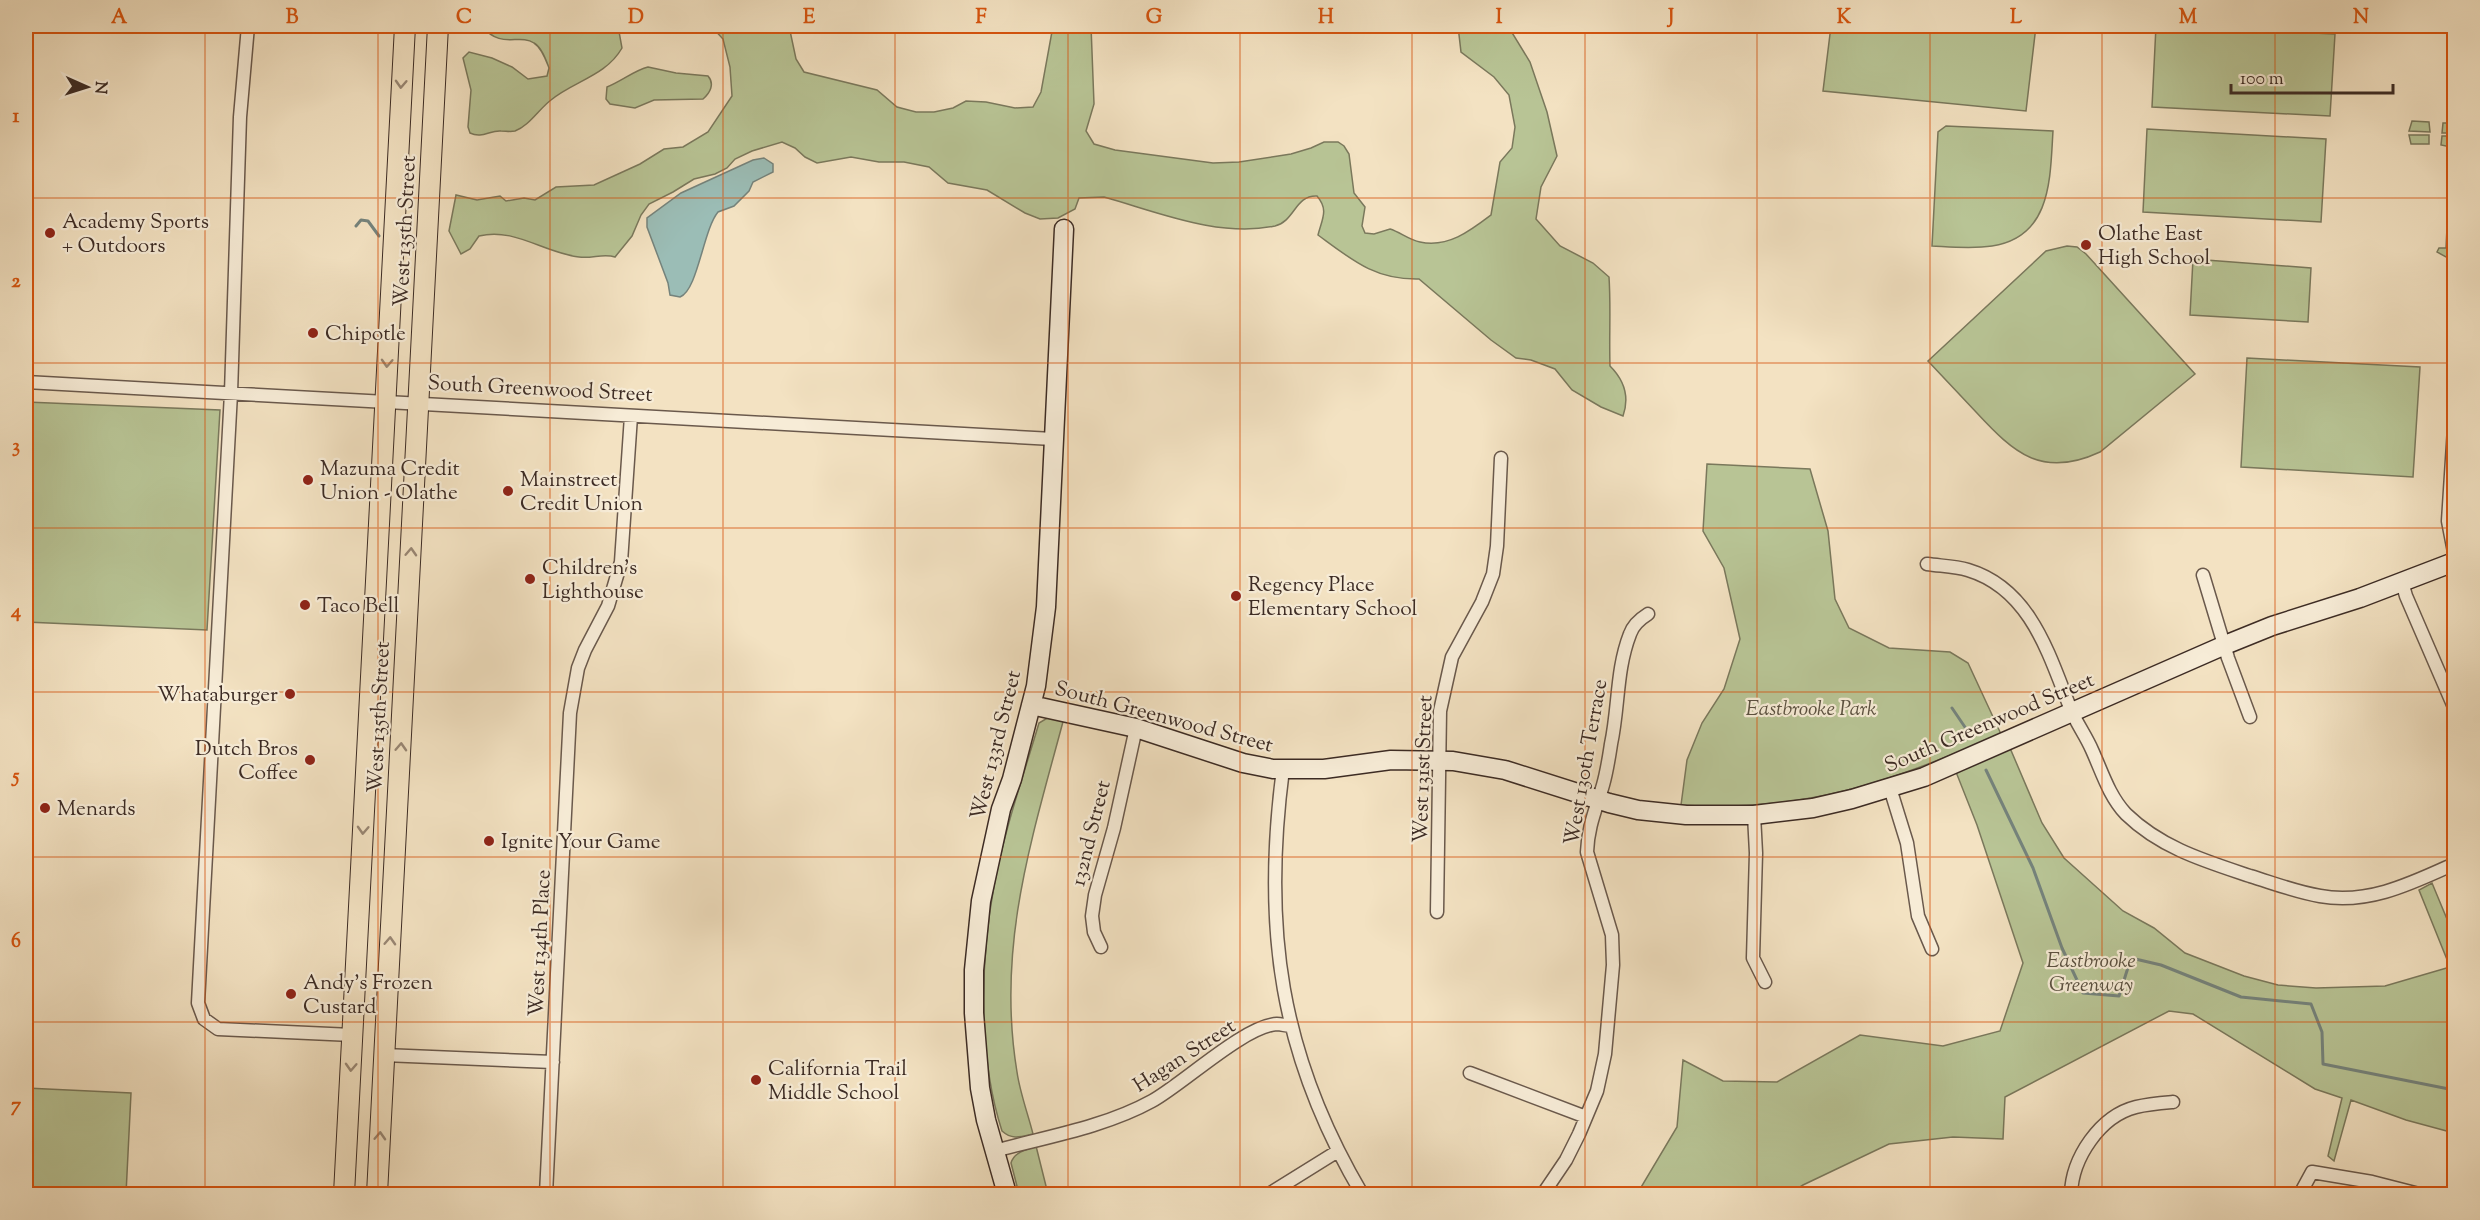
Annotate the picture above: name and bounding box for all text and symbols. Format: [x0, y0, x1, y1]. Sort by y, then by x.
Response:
text: A [111, 4, 128, 33]
text: B [286, 4, 299, 33]
text: C [456, 4, 472, 33]
text: D [628, 4, 644, 33]
text: E [803, 4, 816, 33]
text: F [975, 4, 987, 33]
text: G [1146, 4, 1163, 33]
text: H [1318, 4, 1334, 33]
text: I [1496, 4, 1503, 33]
text: J [1666, 4, 1674, 33]
text: K [1837, 4, 1852, 33]
text: L [2010, 4, 2023, 33]
text: M [2179, 4, 2198, 33]
text: N [2353, 4, 2369, 33]
north arrow [57, 57, 117, 117]
scale bar [2231, 57, 2393, 95]
text: 100 m [2240, 67, 2284, 93]
one-way arrow [395, 79, 408, 88]
text: N [88, 81, 111, 95]
text: 1 [13, 103, 20, 132]
street label: West 135th Street [387, 154, 425, 308]
place label: Academy Sports + Outdoors [62, 208, 209, 262]
place label: Olathe East High School [2098, 220, 2210, 274]
marker: Academy Sports + Outdoors [43, 226, 57, 240]
marker: Olathe East High School [2079, 238, 2093, 252]
text: 2 [11, 268, 21, 297]
place label: Chipotle [325, 320, 406, 350]
marker: Chipotle [306, 326, 320, 340]
one-way arrow [381, 358, 394, 367]
street label: South Greenwood Street [427, 369, 653, 411]
text: 3 [12, 433, 20, 462]
place label: Mazuma Credit Union - Olathe [320, 455, 460, 509]
place label: Mainstreet Credit Union [520, 466, 643, 520]
marker: Mazuma Credit Union - Olathe [301, 473, 315, 487]
marker: Mainstreet Credit Union [501, 484, 515, 498]
one-way arrow [405, 547, 418, 556]
place label: Children's Lighthouse [542, 554, 644, 608]
place label: Regency Place Elementary School [1248, 571, 1418, 625]
marker: Children's Lighthouse [523, 572, 537, 586]
marker: Regency Place Elementary School [1229, 589, 1243, 603]
place label: Taco Bell [317, 592, 400, 622]
text: 4 [10, 598, 21, 627]
marker: Taco Bell [298, 598, 312, 612]
street label: West 135th Street [361, 640, 399, 794]
street label: South Greenwood Street [1880, 666, 2099, 782]
street label: West 133rd Street [964, 667, 1030, 823]
street label: South Greenwood Street [1051, 674, 1276, 762]
street label: West 130th Terrace [1558, 677, 1616, 848]
place label: Whataburger [157, 681, 278, 711]
marker: Whataburger [283, 687, 297, 701]
street label: West 131st Street [1406, 695, 1442, 843]
park label: Eastbrooke Park [1745, 695, 1877, 725]
place label: Dutch Bros Coffee [195, 735, 298, 789]
one-way arrow [394, 742, 407, 751]
marker: Dutch Bros Coffee [303, 753, 317, 767]
text: 5 [11, 763, 20, 792]
street label: 132nd Street [1064, 777, 1120, 890]
place label: Menards [57, 795, 136, 825]
marker: Menards [38, 801, 52, 815]
one-way arrow [356, 825, 369, 834]
place label: Ignite Your Game [501, 828, 660, 858]
marker: Ignite Your Game [482, 834, 496, 848]
street label: West 134th Place [522, 869, 560, 1017]
text: 6 [11, 928, 21, 957]
one-way arrow [384, 937, 397, 946]
park label: Eastbrooke Greenway [2046, 947, 2136, 1001]
place label: Andy's Frozen Custard [303, 969, 433, 1023]
marker: Andy's Frozen Custard [284, 987, 298, 1001]
street label: Hagan Street [1128, 1012, 1242, 1101]
place label: California Trail Middle School [768, 1055, 907, 1109]
one-way arrow [344, 1062, 357, 1071]
marker: California Trail Middle School [749, 1073, 763, 1087]
text: 7 [11, 1092, 22, 1121]
one-way arrow [374, 1132, 387, 1141]

